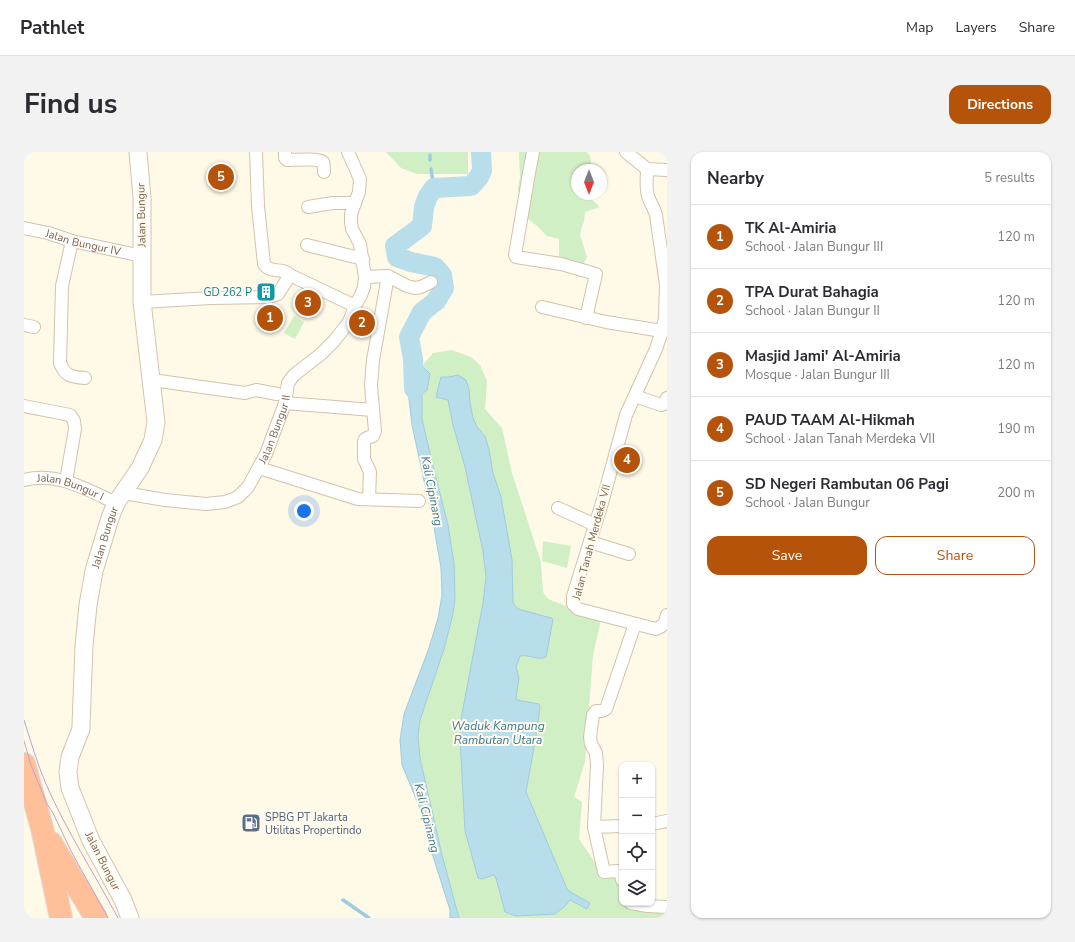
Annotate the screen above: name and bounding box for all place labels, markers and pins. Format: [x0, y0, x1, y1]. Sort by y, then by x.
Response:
pin: 5 [208, 162, 234, 192]
building icon: GD 262 P [255, 281, 277, 303]
place label: GD 262 P [203, 285, 252, 300]
pin: 3 [295, 288, 321, 318]
pin: 1 [257, 303, 283, 333]
pin: 2 [349, 308, 375, 338]
pin: 4 [614, 445, 640, 475]
place label: SPBG PT Jakarta Utilitas Propertindo [265, 810, 362, 838]
fuel station icon: SPBG PT Jakarta Utilitas Propertindo [240, 812, 262, 834]

